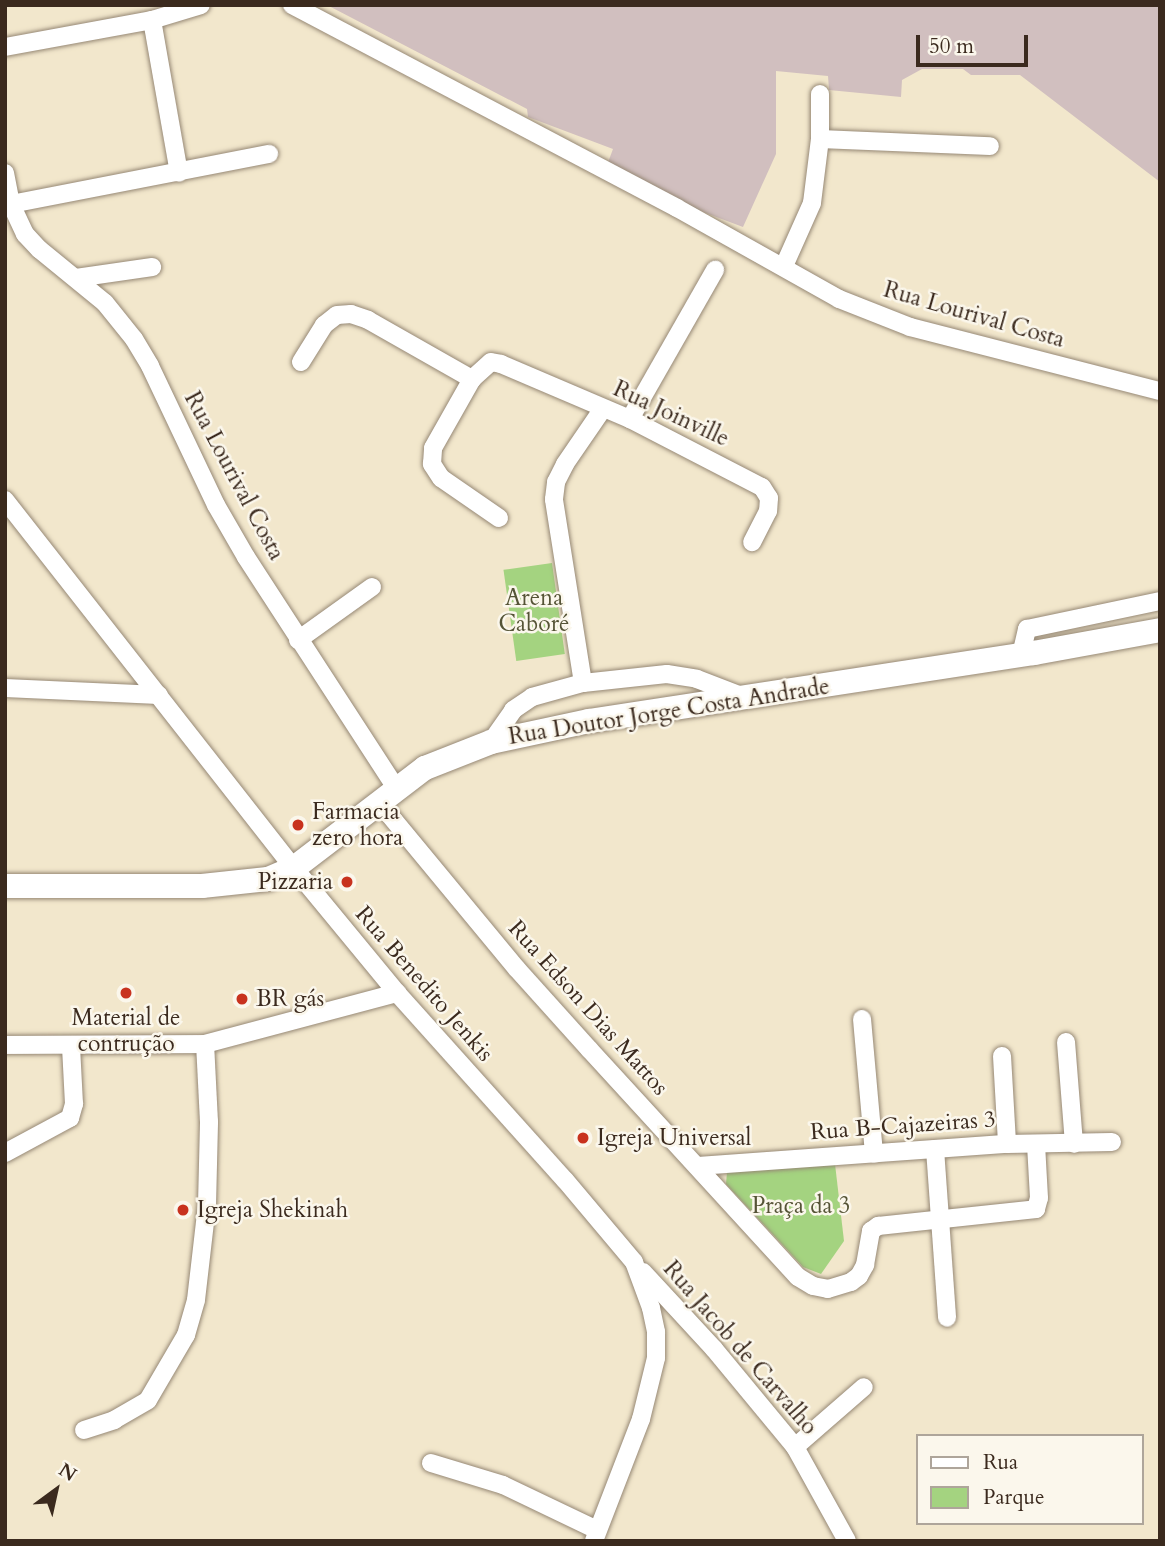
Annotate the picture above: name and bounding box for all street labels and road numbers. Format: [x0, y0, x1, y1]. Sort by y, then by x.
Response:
street label: Rua Lourival Costa [880, 276, 1068, 354]
street label: Rua Joinville [609, 375, 733, 453]
street label: Rua Lourival Costa [178, 387, 290, 565]
street label: Rua Doutor Jorge Costa Andrade [507, 673, 831, 751]
street label: Rua Benedito Jenkis [349, 901, 499, 1067]
street label: Rua Edson Dias Mattos [502, 915, 674, 1101]
street label: Rua B-Cajazeiras 3 [809, 1106, 997, 1146]
street label: Rua Jacob de Carvalho [657, 1256, 823, 1440]

